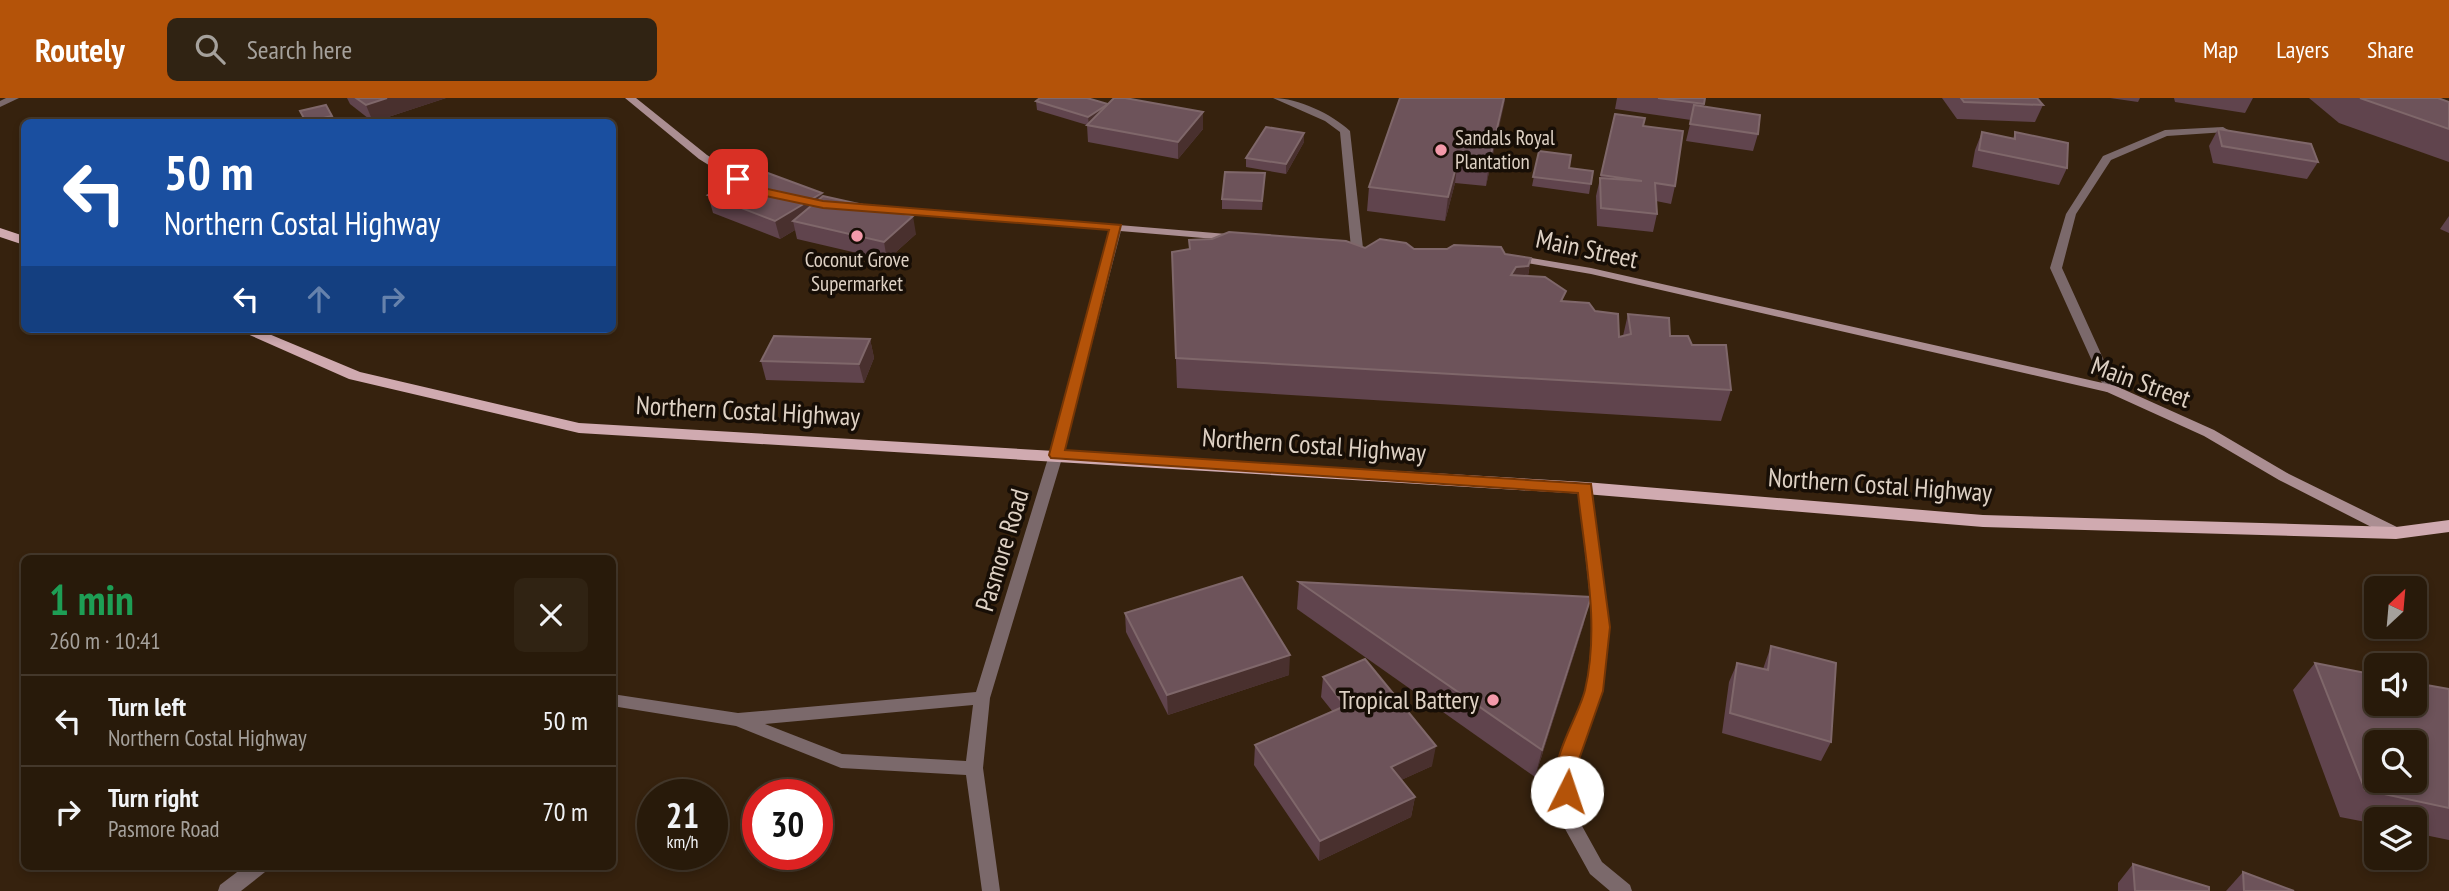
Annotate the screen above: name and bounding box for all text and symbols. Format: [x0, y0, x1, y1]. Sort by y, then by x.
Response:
search box [167, 18, 657, 81]
text: Routely [35, 28, 125, 71]
icon: search [191, 30, 229, 68]
text: Search here [247, 33, 352, 66]
text: Map [2203, 34, 2238, 65]
text: Layers [2276, 34, 2329, 65]
text: Share [2367, 34, 2414, 65]
place label: Sandals Royal Plantation [1455, 124, 1555, 175]
text: 50 m [164, 140, 253, 204]
marker: Sandals Royal Plantation [1433, 142, 1449, 158]
icon: left [49, 147, 140, 238]
pin [708, 149, 768, 209]
icon: arrive [719, 160, 757, 198]
text: Northern Costal Highway [164, 202, 440, 244]
street label: Main Street [1533, 222, 1641, 275]
marker: Coconut Grove Supermarket [849, 228, 865, 244]
place label: Coconut Grove Supermarket [805, 246, 909, 297]
icon: left [227, 280, 265, 318]
icon: ahead [300, 280, 338, 318]
icon: right [373, 280, 411, 318]
street label: Main Street [2087, 348, 2195, 415]
street label: Northern Costal Highway [635, 388, 861, 433]
street label: Northern Costal Highway [1201, 420, 1427, 469]
street label: Northern Costal Highway [1767, 460, 1993, 509]
street label: Pasmore Road [967, 485, 1036, 615]
text: 1 min [49, 572, 134, 627]
north arrow [2364, 576, 2427, 639]
map controls [2364, 576, 2427, 870]
button: close [514, 578, 588, 652]
text: 260 m · 10:41 [49, 626, 161, 655]
button: sound [2364, 653, 2427, 716]
place label: Tropical Battery [1339, 683, 1479, 716]
text: Turn left [108, 690, 186, 723]
marker: Tropical Battery [1485, 692, 1501, 708]
icon: left [49, 702, 87, 740]
text: 50 m [542, 704, 588, 737]
text: Northern Costal Highway [108, 723, 307, 752]
button: search [2364, 730, 2427, 793]
position arrow [1530, 755, 1604, 829]
speed limit sign: 30 [742, 779, 833, 870]
text: Turn right [108, 781, 199, 814]
text: 21 [666, 792, 699, 838]
icon: right [49, 793, 87, 831]
text: 70 m [542, 795, 588, 828]
button: layers [2364, 807, 2427, 870]
text: Pasmore Road [108, 814, 220, 843]
text: km/h [667, 830, 698, 853]

